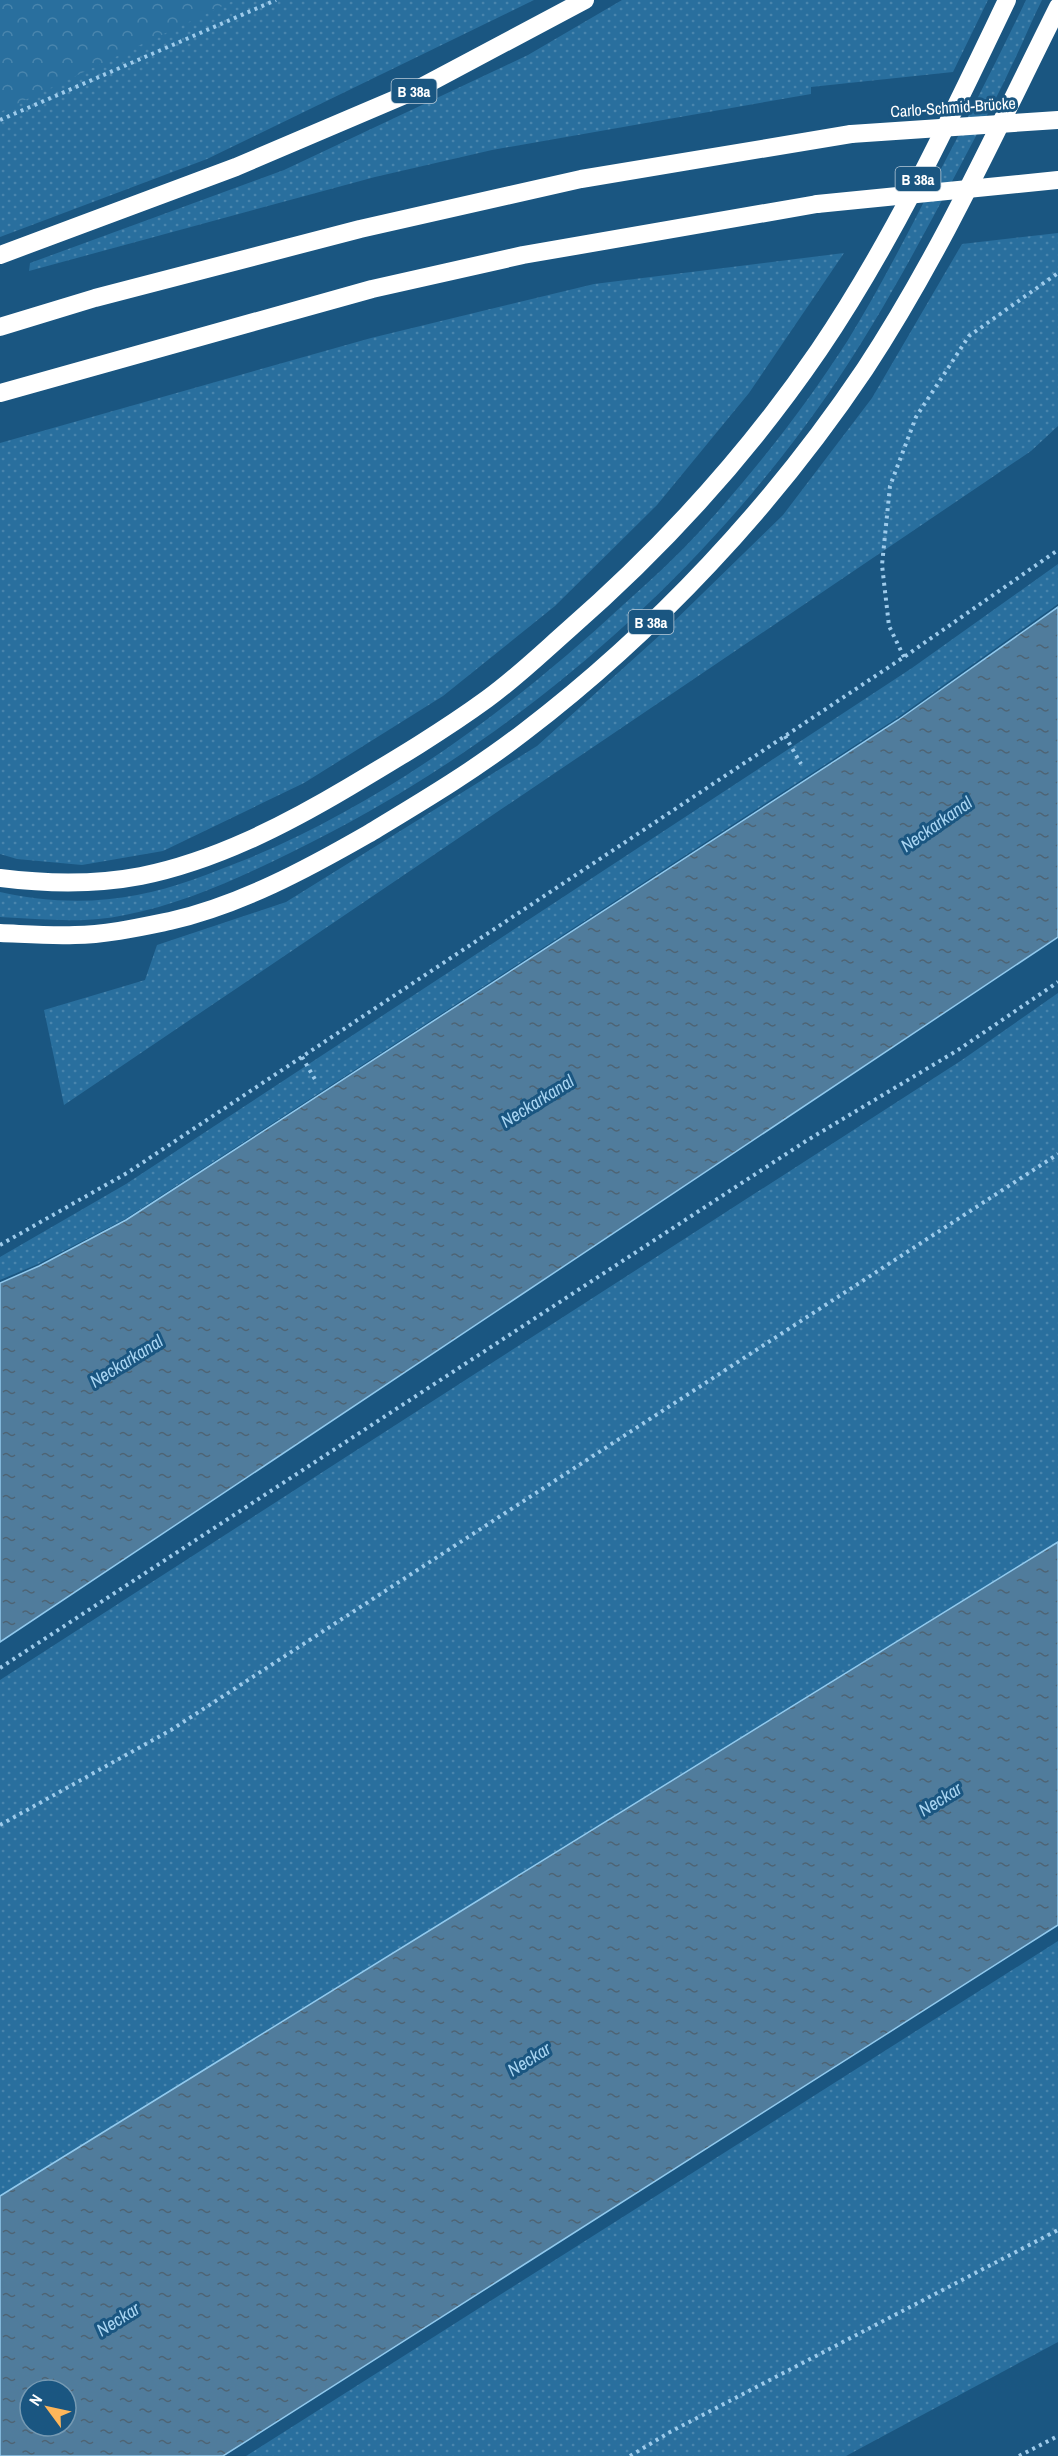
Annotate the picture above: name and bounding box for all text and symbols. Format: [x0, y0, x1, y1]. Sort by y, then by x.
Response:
road number: B 38a [392, 79, 436, 103]
street label: Carlo-Schmid-Brücke [890, 92, 1016, 122]
road number: B 38a [896, 167, 940, 191]
road number: B 38a [628, 610, 674, 634]
water label: Neckarkanal [895, 790, 977, 858]
water label: Neckarkanal [496, 1068, 579, 1133]
water label: Neckarkanal [85, 1328, 168, 1393]
water label: Neckar [914, 1775, 967, 1822]
water label: Neckar [503, 2035, 556, 2082]
water label: Neckar [92, 2295, 145, 2342]
north arrow [18, 2378, 78, 2438]
text: N [24, 2390, 47, 2410]

